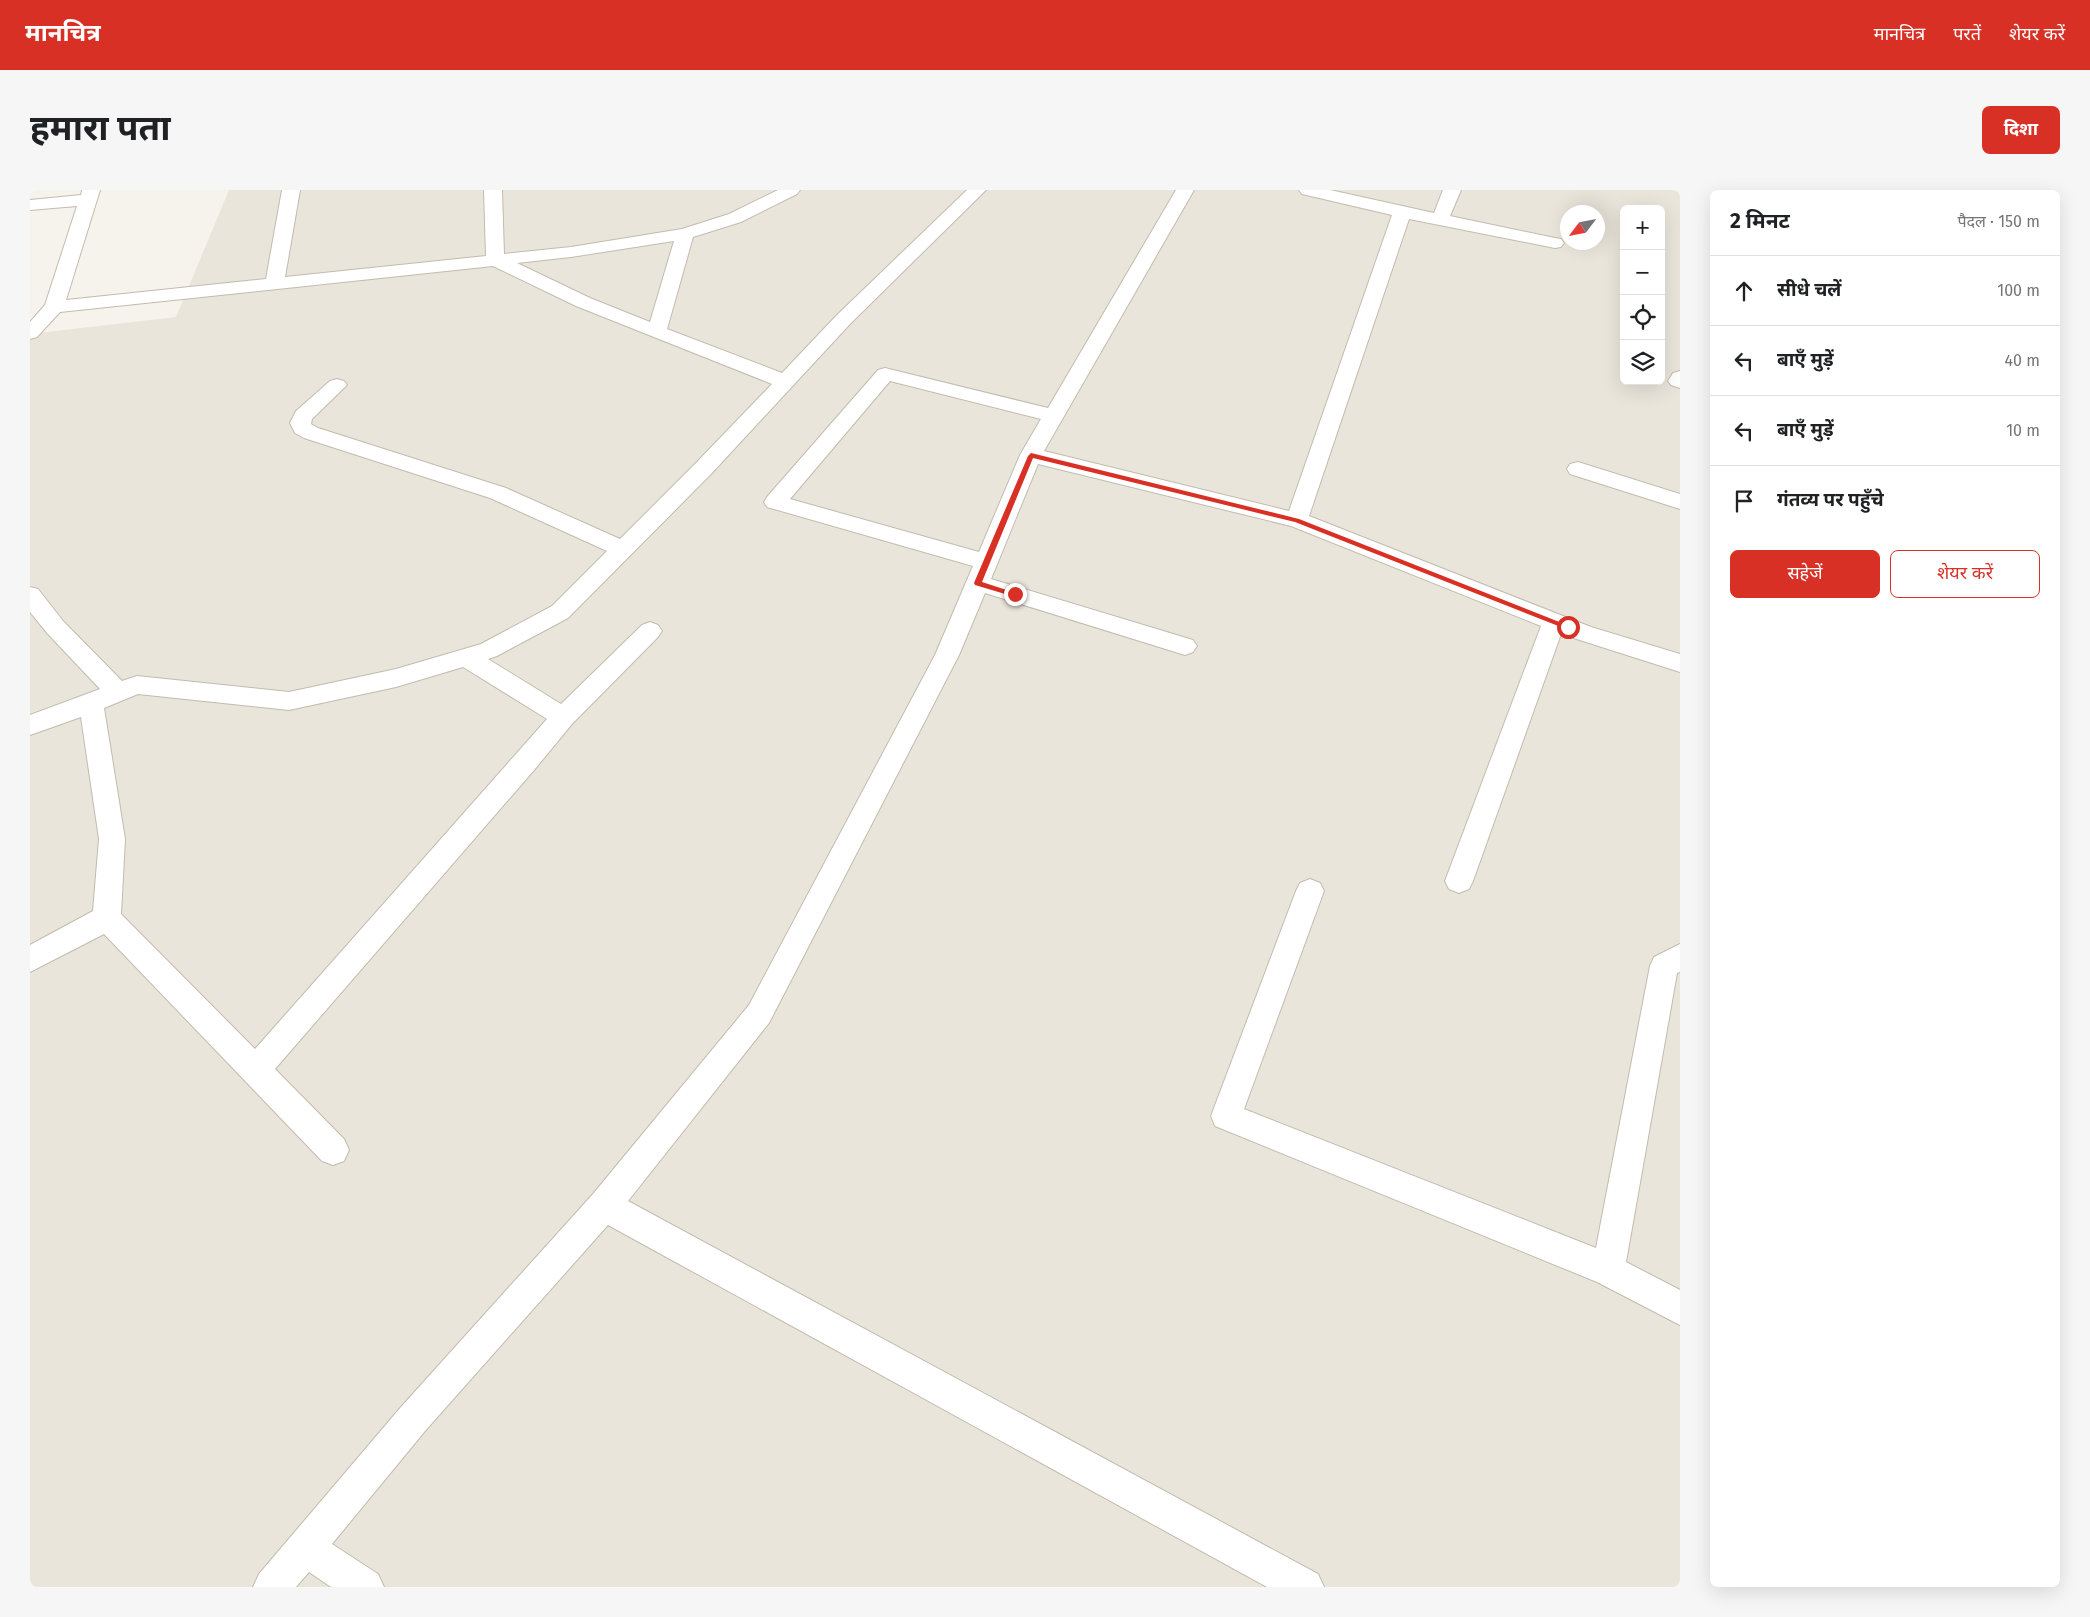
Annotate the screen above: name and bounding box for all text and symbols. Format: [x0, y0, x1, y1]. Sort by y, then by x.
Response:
text: मानचित्र [25, 19, 101, 47]
text: मानचित्र [1874, 23, 1925, 45]
text: परतें [1953, 23, 1981, 45]
text: शेयर करें [2009, 23, 2065, 45]
button: दिशा [1982, 106, 2060, 154]
text: हमारा पता [30, 107, 170, 149]
north arrow [1560, 205, 1605, 250]
map controls [1620, 205, 1665, 385]
button: + [1620, 205, 1665, 250]
text: 2 मिनट [1730, 208, 1790, 234]
text: पैदल · 150 m [1957, 212, 2040, 231]
button: − [1620, 250, 1665, 295]
icon: ahead [1730, 277, 1758, 305]
text: सीधे चलें [1777, 278, 1841, 301]
text: 100 m [1997, 281, 2040, 300]
button: locate [1620, 295, 1665, 340]
button: layers [1620, 340, 1665, 385]
icon: left [1730, 347, 1758, 375]
text: बाएँ मुड़ें [1777, 348, 1834, 371]
text: 40 m [2005, 351, 2040, 370]
icon: left [1730, 417, 1758, 445]
text: बाएँ मुड़ें [1777, 418, 1834, 441]
text: 10 m [2006, 421, 2040, 440]
icon: arrive [1730, 487, 1758, 515]
text: गंतव्य पर पहुँचे [1777, 488, 1884, 511]
button: सहेजें [1730, 550, 1880, 598]
button: शेयर करें [1890, 550, 2040, 598]
route end [1004, 583, 1027, 606]
route start [1557, 616, 1580, 639]

